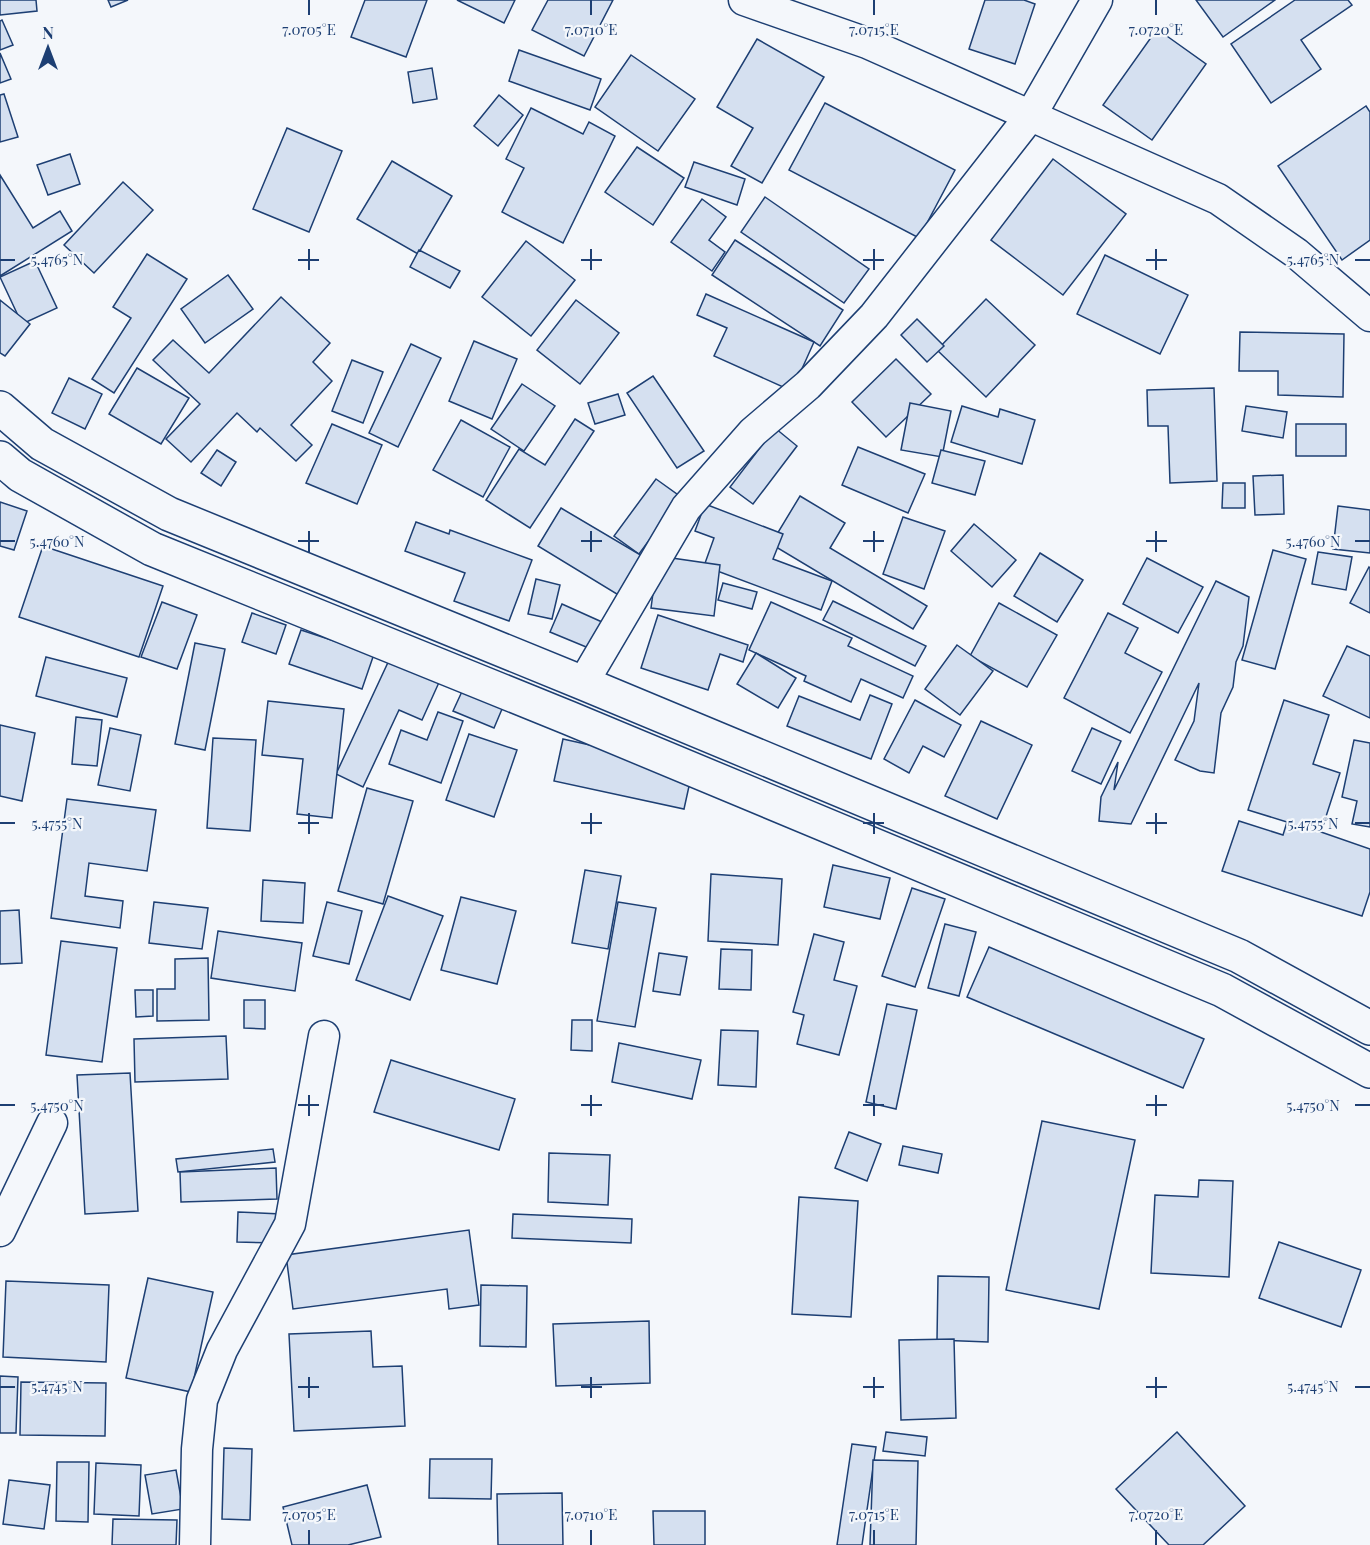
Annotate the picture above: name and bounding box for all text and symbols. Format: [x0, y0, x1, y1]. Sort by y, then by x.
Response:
north arrow [18, 18, 78, 78]
text: 7.0705°E [282, 19, 336, 39]
text: 7.0710°E [565, 19, 617, 39]
text: 7.0715°E [849, 19, 899, 39]
text: 7.0720°E [1129, 19, 1183, 39]
text: N [42, 22, 54, 43]
text: 5.4765°N [31, 249, 84, 269]
text: 5.4765°N [1287, 249, 1340, 269]
text: 5.4760°N [29, 531, 85, 551]
text: 5.4760°N [1285, 531, 1341, 551]
text: 5.4755°N [31, 813, 83, 833]
text: 5.4755°N [1287, 813, 1339, 833]
text: 5.4750°N [30, 1095, 84, 1115]
text: 5.4750°N [1286, 1095, 1340, 1115]
text: 5.4745°N [31, 1376, 83, 1396]
text: 5.4745°N [1287, 1376, 1339, 1396]
text: 7.0705°E [282, 1504, 336, 1524]
text: 7.0710°E [565, 1504, 617, 1524]
text: 7.0715°E [849, 1504, 899, 1524]
text: 7.0720°E [1129, 1504, 1183, 1524]

